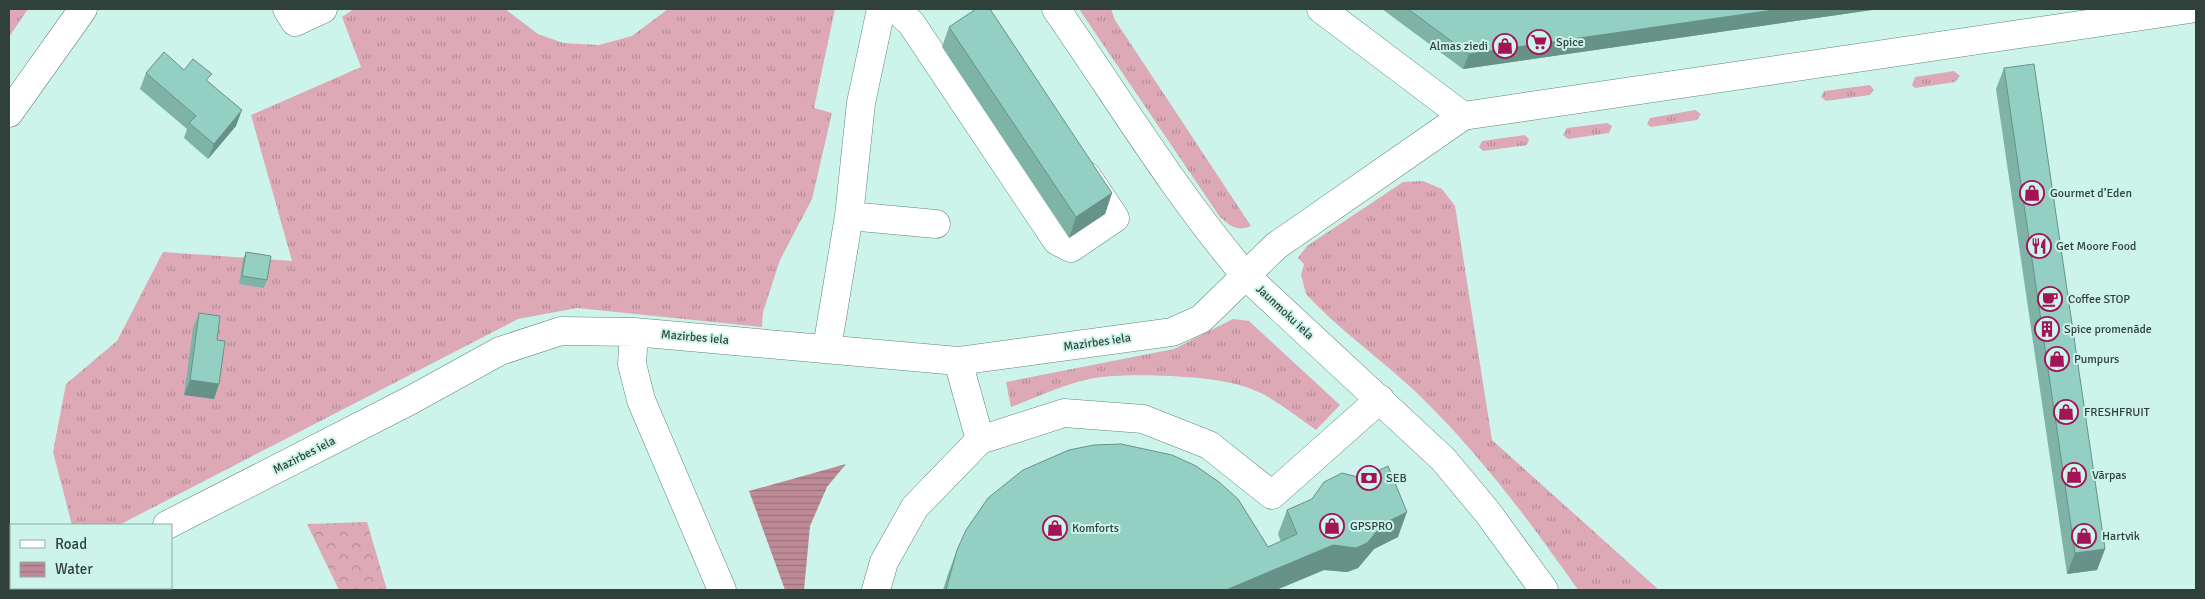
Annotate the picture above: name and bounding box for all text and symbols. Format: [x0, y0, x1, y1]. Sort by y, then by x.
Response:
supermarket icon: Spice [1526, 29, 1552, 55]
shop icon: Almas ziedi [1492, 33, 1518, 59]
place label: Spice [1556, 35, 1584, 50]
place label: Almas ziedi [1430, 39, 1488, 54]
shop icon: Gourmet d’Eden [2019, 180, 2045, 206]
place label: Gourmet d’Eden [2050, 186, 2132, 201]
restaurant icon: Get Moore Food [2026, 233, 2052, 259]
place label: Get Moore Food [2056, 239, 2136, 254]
street label: Jaunmoku iela [1252, 282, 1317, 343]
cafe icon: Coffee STOP [2037, 286, 2063, 312]
place label: Coffee STOP [2068, 292, 2130, 307]
building icon: Spice promenāde [2034, 316, 2060, 342]
place label: Spice promenāde [2064, 322, 2152, 337]
street label: Mazirbes iela [660, 327, 729, 348]
street label: Mazirbes iela [1062, 330, 1132, 355]
shop icon: Pumpurs [2044, 346, 2070, 372]
place label: Pumpurs [2074, 352, 2119, 367]
shop icon: FRESHFRUIT [2053, 399, 2079, 425]
place label: FRESHFRUIT [2084, 405, 2150, 420]
street label: Mazirbes iela [271, 433, 338, 478]
shop icon: Vārpas [2061, 462, 2087, 488]
bank icon: SEB [1356, 465, 1382, 491]
place label: Vārpas [2092, 468, 2127, 483]
place label: SEB [1386, 471, 1407, 486]
shop icon: GPSPRO [1319, 513, 1345, 539]
shop icon: Komforts [1042, 515, 1068, 541]
place label: GPSPRO [1350, 519, 1393, 534]
place label: Komforts [1072, 521, 1119, 536]
shop icon: Hartvik [2071, 523, 2097, 549]
legend [10, 524, 172, 589]
place label: Hartvik [2102, 529, 2140, 544]
text: Road [55, 535, 87, 553]
text: Water [55, 560, 93, 578]

